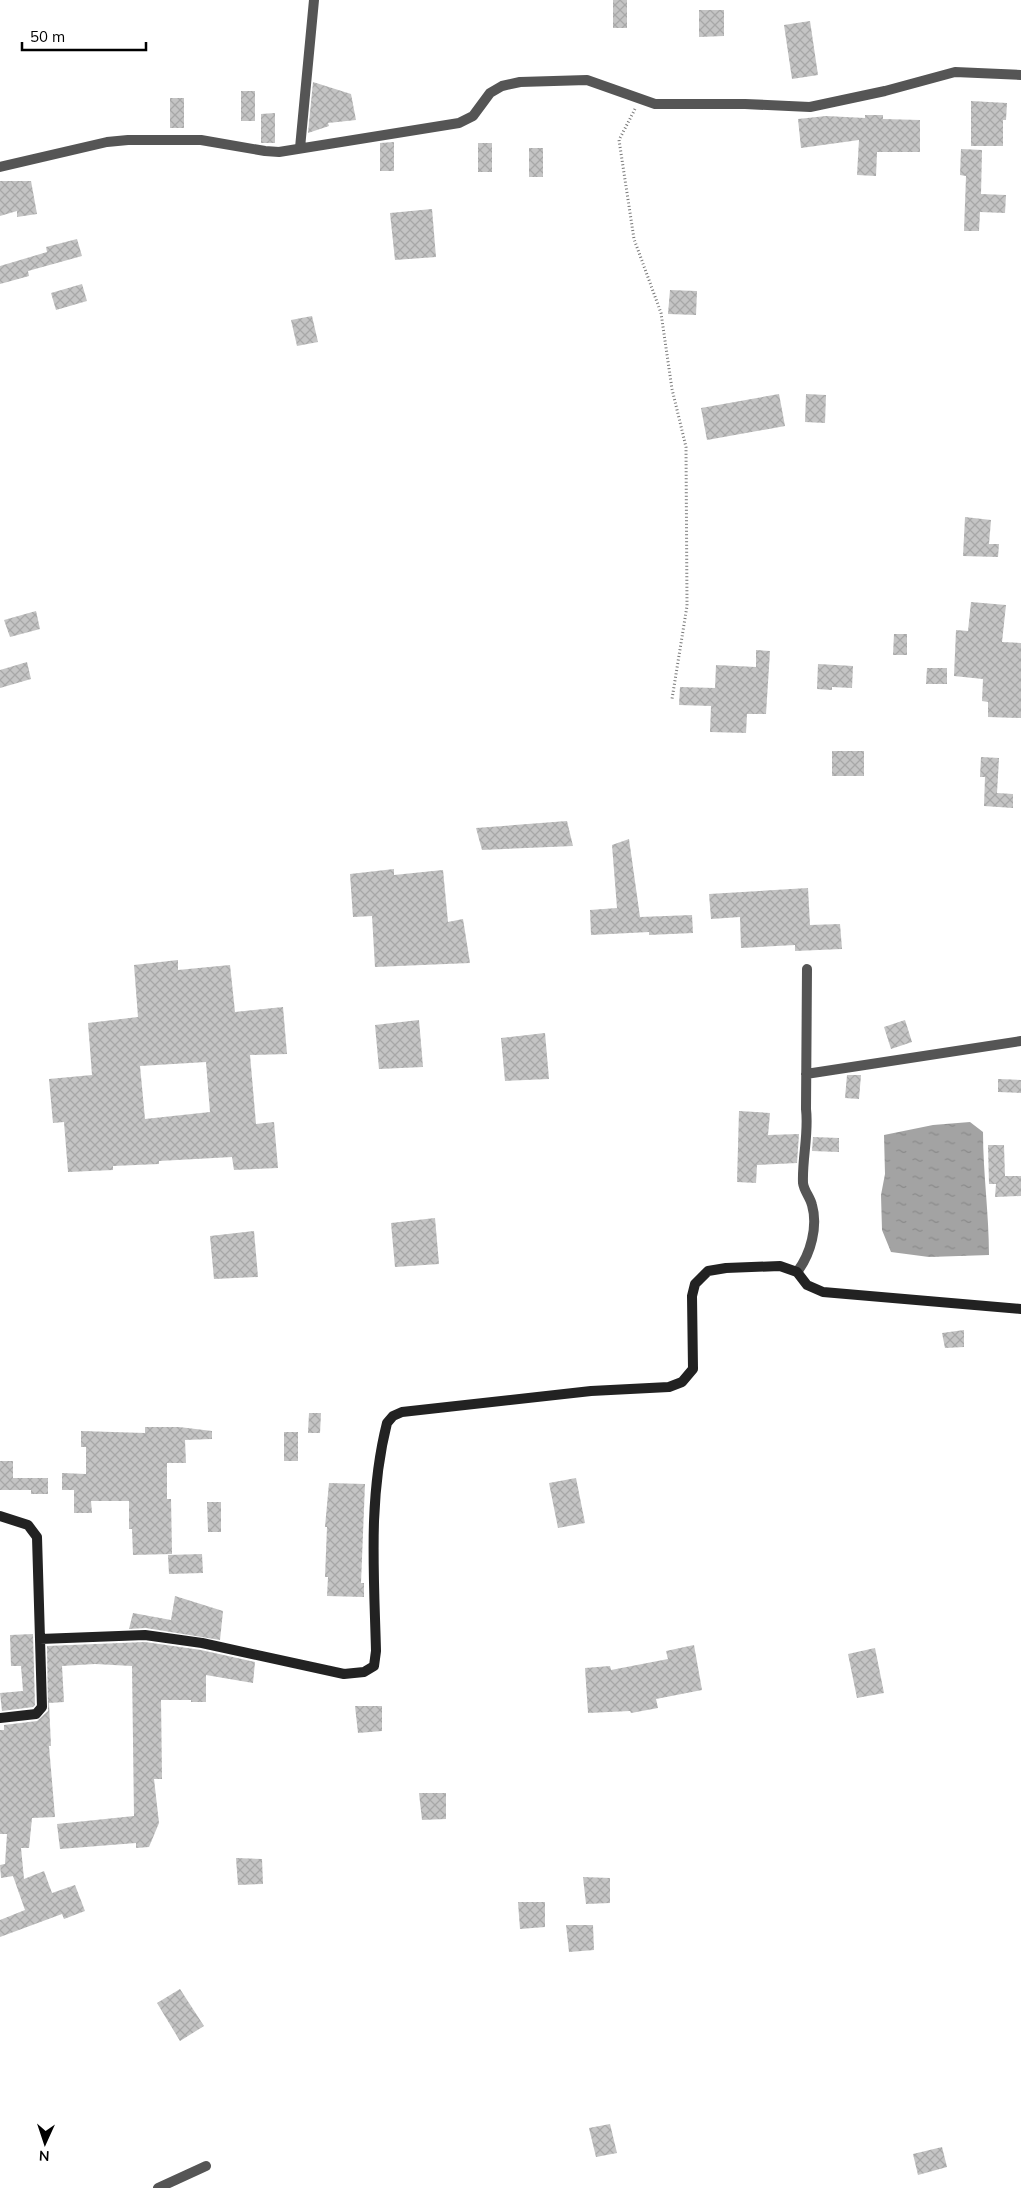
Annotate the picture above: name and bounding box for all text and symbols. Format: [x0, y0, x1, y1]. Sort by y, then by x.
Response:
scale bar [22, 20, 146, 52]
text: 50 m [30, 27, 65, 46]
north arrow [20, 2118, 70, 2168]
text: N [39, 2147, 50, 2165]

